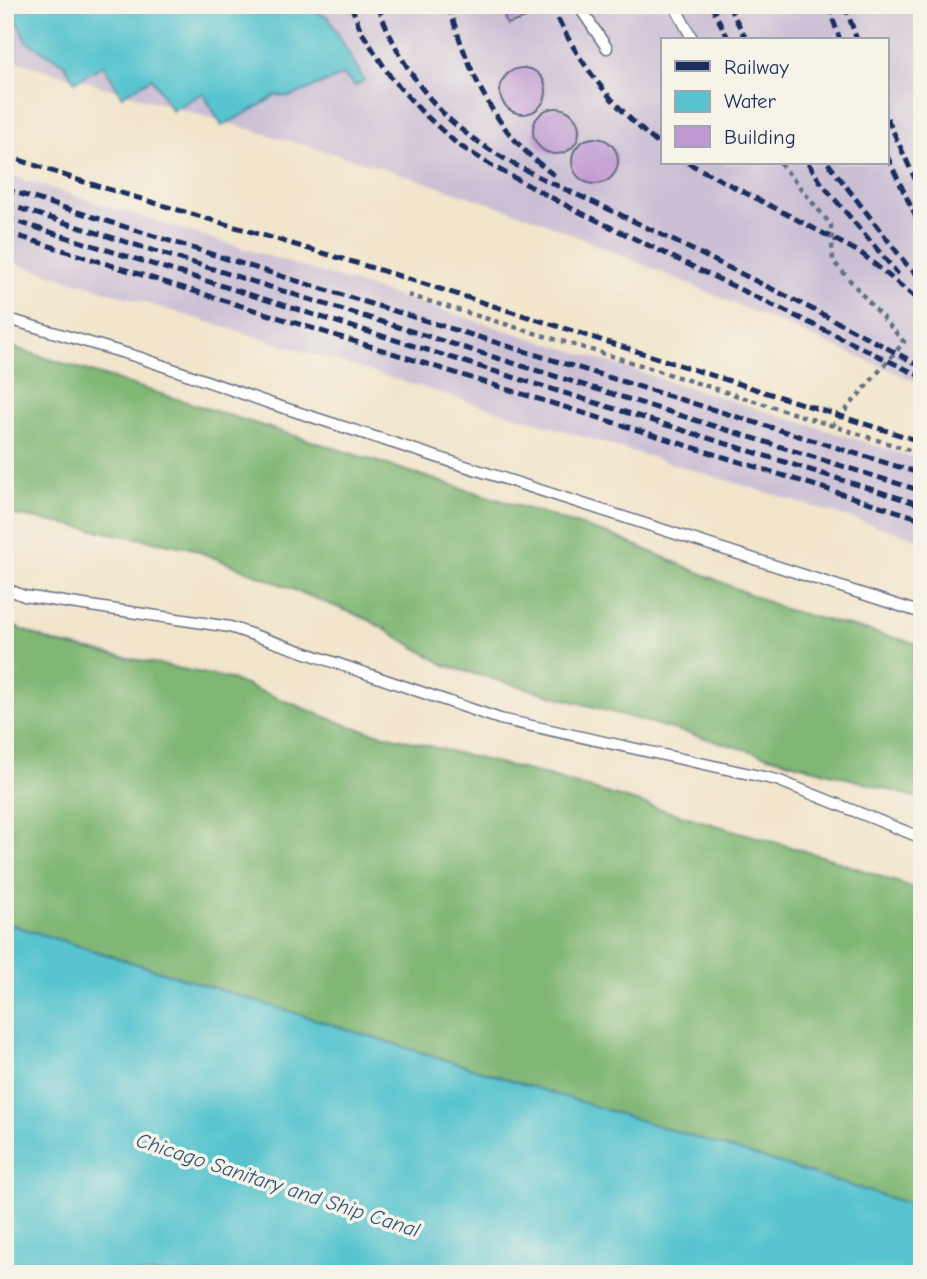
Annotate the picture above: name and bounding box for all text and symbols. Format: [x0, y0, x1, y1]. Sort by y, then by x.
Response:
legend [661, 38, 888, 164]
text: Railway [724, 55, 789, 79]
text: Water [724, 89, 777, 113]
text: Building [724, 125, 796, 149]
water label: Chicago Sanitary and Ship Canal [133, 1128, 423, 1242]

